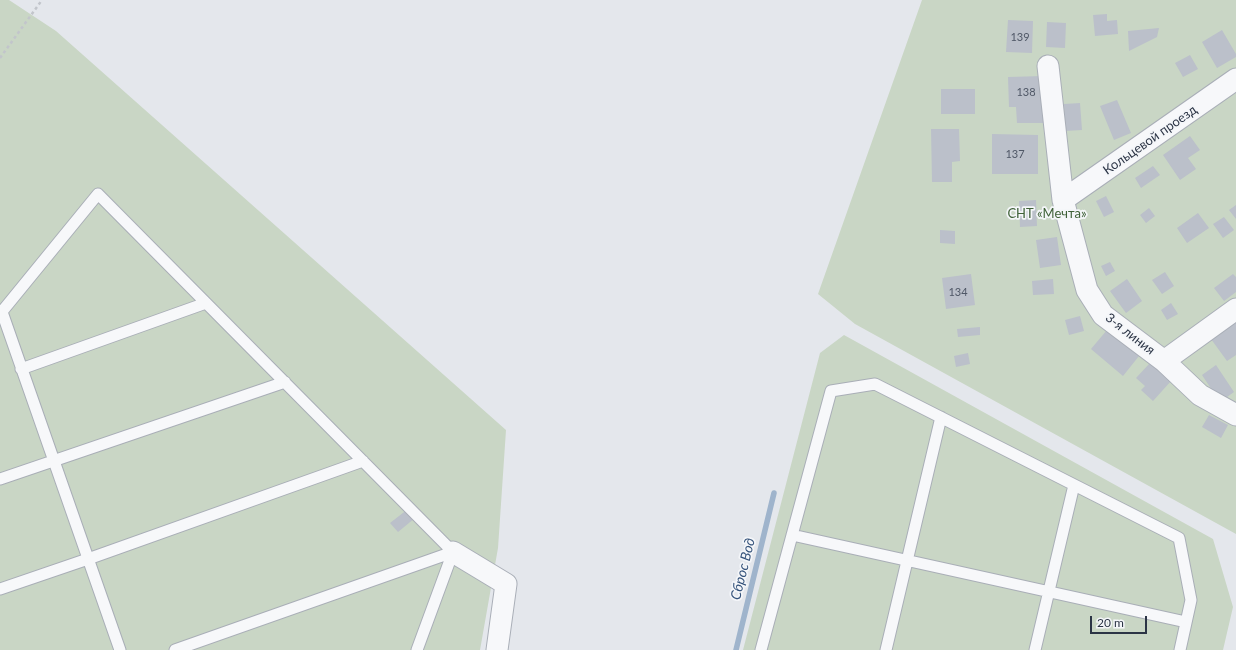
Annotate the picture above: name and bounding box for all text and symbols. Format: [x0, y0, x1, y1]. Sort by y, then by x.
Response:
house number: 139 [1010, 30, 1030, 44]
house number: 138 [1016, 85, 1036, 99]
street label: Кольцевой проезд [1100, 102, 1200, 178]
house number: 137 [1005, 147, 1025, 161]
park label: СНТ «Мечта» [1007, 206, 1087, 222]
house number: 134 [948, 285, 968, 299]
street label: 3-я линия [1102, 310, 1158, 358]
water label: Сброс Вод [727, 536, 759, 602]
scale bar [1092, 608, 1149, 634]
text: 20 m [1097, 615, 1124, 630]

